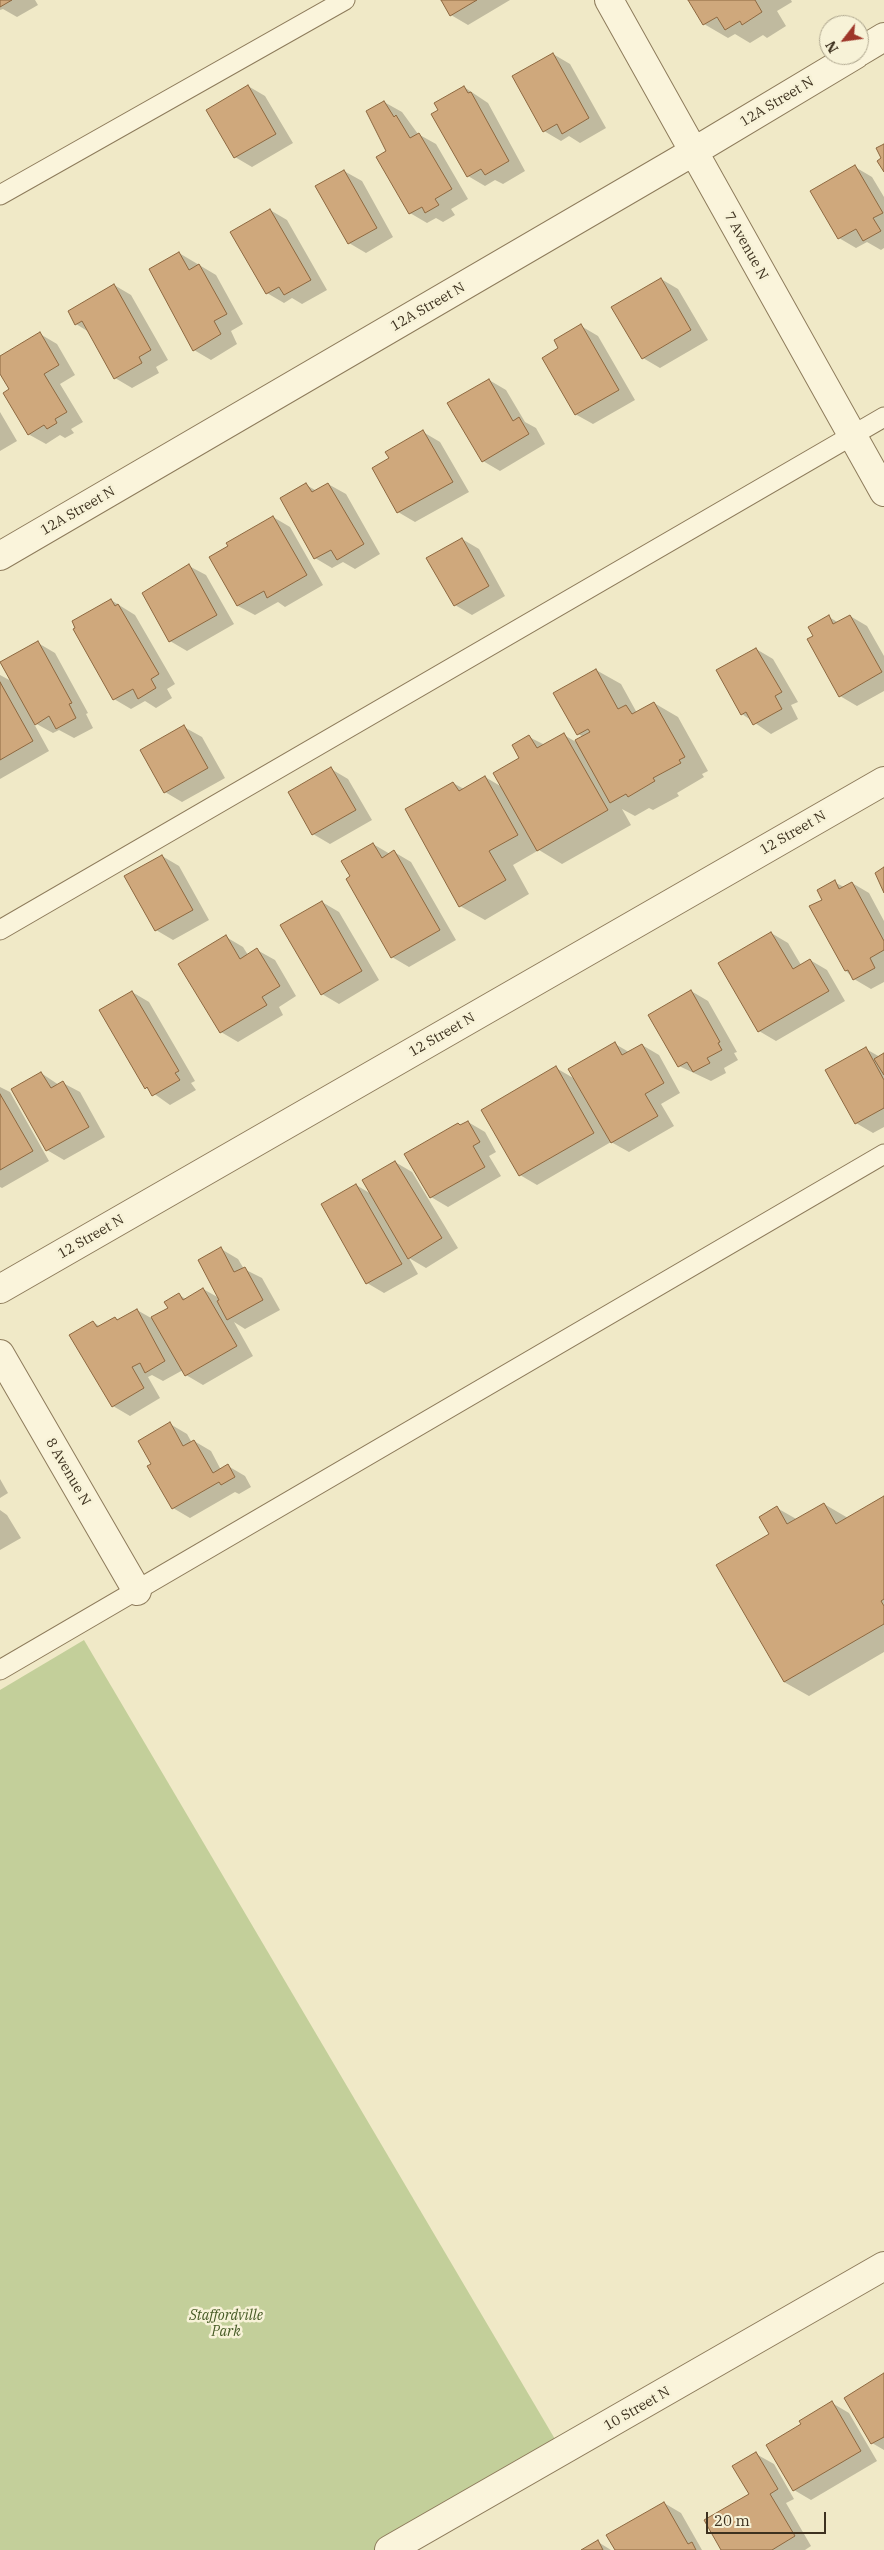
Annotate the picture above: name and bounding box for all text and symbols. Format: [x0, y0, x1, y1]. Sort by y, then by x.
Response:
north arrow [819, 15, 869, 65]
text: N [821, 38, 842, 56]
street label: 12A Street N [737, 73, 817, 131]
street label: 7 Avenue N [720, 209, 772, 283]
street label: 12A Street N [388, 279, 468, 335]
street label: 12A Street N [38, 483, 118, 539]
street label: 12 Street N [757, 807, 829, 859]
street label: 12 Street N [406, 1009, 478, 1061]
street label: 12 Street N [55, 1211, 127, 1263]
street label: 8 Avenue N [42, 1435, 94, 1509]
park label: Staffordville Park [189, 2308, 263, 2340]
street label: 10 Street N [601, 2383, 673, 2435]
scale bar [709, 2502, 829, 2534]
text: 20 m [714, 2511, 750, 2530]

